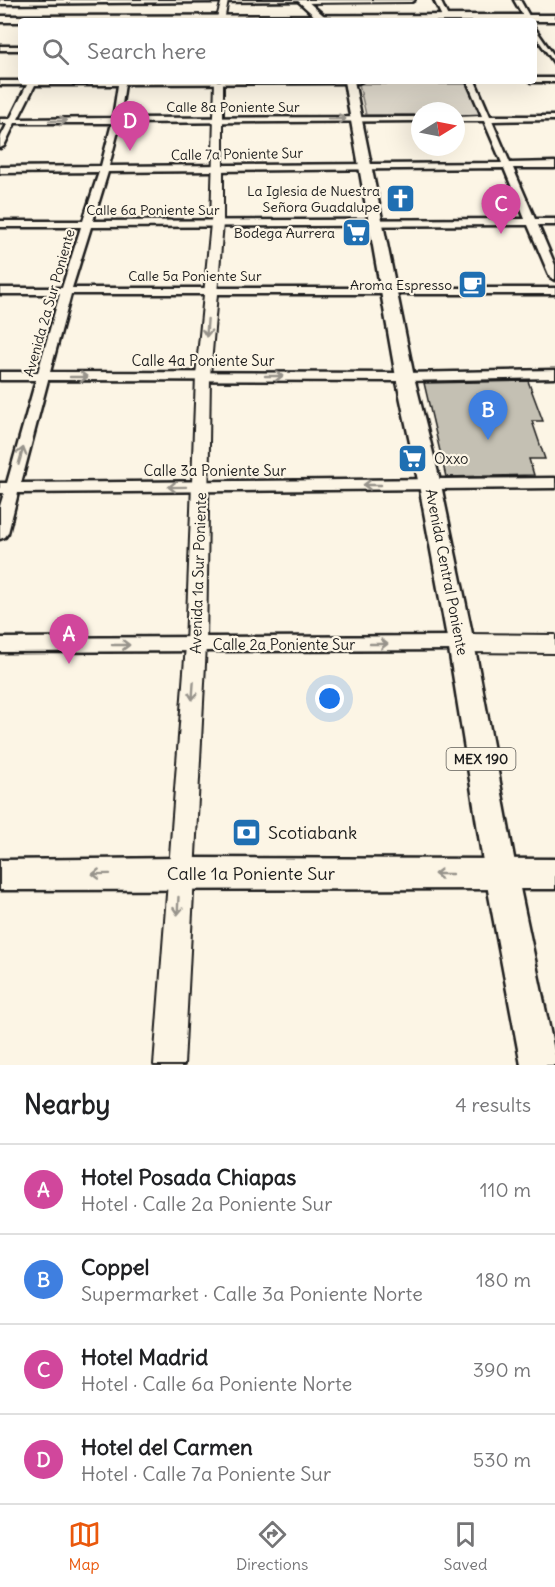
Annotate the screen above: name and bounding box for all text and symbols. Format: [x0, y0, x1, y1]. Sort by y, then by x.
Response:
search box [18, 18, 537, 84]
icon: search [39, 35, 72, 68]
text: Search here [87, 37, 206, 65]
street label: Calle 8a Poniente Sur [166, 98, 300, 116]
pin: D [110, 102, 150, 151]
north arrow [411, 102, 465, 156]
one-way arrow [327, 113, 347, 125]
one-way arrow [48, 115, 68, 127]
street label: Calle 7a Poniente Sur [171, 144, 304, 164]
place label: La Iglesia de Nuestra Señora Guadalupe [247, 182, 380, 216]
church icon: La Iglesia de Nuestra Señora Guadalupe [385, 183, 417, 215]
pin: C [482, 184, 520, 234]
street label: Calle 6a Poniente Sur [86, 201, 220, 219]
supermarket icon: Bodega Aurrera [340, 217, 372, 249]
place label: Bodega Aurrera [234, 224, 335, 242]
street label: Avenida 2a Sur Poniente [19, 227, 79, 379]
street label: Calle 5a Poniente Sur [128, 267, 262, 285]
cafe icon: Aroma Espresso [457, 269, 489, 301]
place label: Aroma Espresso [350, 276, 452, 294]
one-way arrow [201, 317, 212, 337]
street label: Calle 4a Poniente Sur [131, 351, 275, 370]
one-way arrow [264, 370, 284, 382]
one-way arrow [69, 371, 89, 382]
pin: B [468, 390, 508, 440]
supermarket icon: Oxxo [397, 442, 429, 474]
one-way arrow [16, 447, 27, 466]
place label: Oxxo [434, 449, 469, 468]
street label: Calle 3a Poniente Sur [144, 461, 286, 480]
one-way arrow [362, 480, 382, 491]
one-way arrow [167, 481, 187, 493]
street label: Avenida Central Poniente [422, 487, 472, 657]
street label: Avenida 1a Sur Poniente [186, 492, 210, 654]
pin: A [50, 614, 88, 664]
street label: Calle 2a Poniente Sur [213, 635, 355, 654]
one-way arrow [369, 638, 389, 650]
one-way arrow [111, 639, 131, 651]
one-way arrow [187, 680, 198, 700]
your location [315, 684, 344, 713]
road number: MEX 190 [446, 748, 516, 770]
bank icon: Scotiabank [231, 816, 263, 848]
place label: Scotiabank [268, 821, 357, 844]
street label: Calle 1a Poniente Sur [167, 862, 336, 885]
one-way arrow [91, 868, 111, 880]
one-way arrow [433, 868, 453, 880]
one-way arrow [172, 896, 183, 916]
text: Nearby [24, 1088, 110, 1121]
text: 4 results [455, 1092, 531, 1117]
text: Hotel Posada Chiapas [81, 1163, 296, 1191]
text: A [37, 1177, 50, 1202]
text: 110 m [480, 1177, 531, 1202]
text: Hotel · Calle 2a Poniente Sur [81, 1191, 332, 1216]
text: Coppel [81, 1253, 150, 1281]
text: B [37, 1267, 50, 1292]
text: 180 m [476, 1267, 531, 1292]
text: Supermarket · Calle 3a Poniente Norte [81, 1281, 423, 1306]
text: Hotel Madrid [81, 1343, 208, 1371]
text: C [37, 1357, 50, 1382]
text: 390 m [473, 1357, 531, 1382]
text: Hotel · Calle 6a Poniente Norte [81, 1371, 352, 1396]
text: Hotel del Carmen [81, 1433, 253, 1461]
text: D [36, 1447, 51, 1472]
text: 530 m [473, 1447, 531, 1472]
text: Hotel · Calle 7a Poniente Sur [81, 1461, 331, 1486]
tab: Map [68, 1518, 101, 1574]
tab: Directions [236, 1518, 308, 1574]
tab: Saved [444, 1518, 487, 1574]

